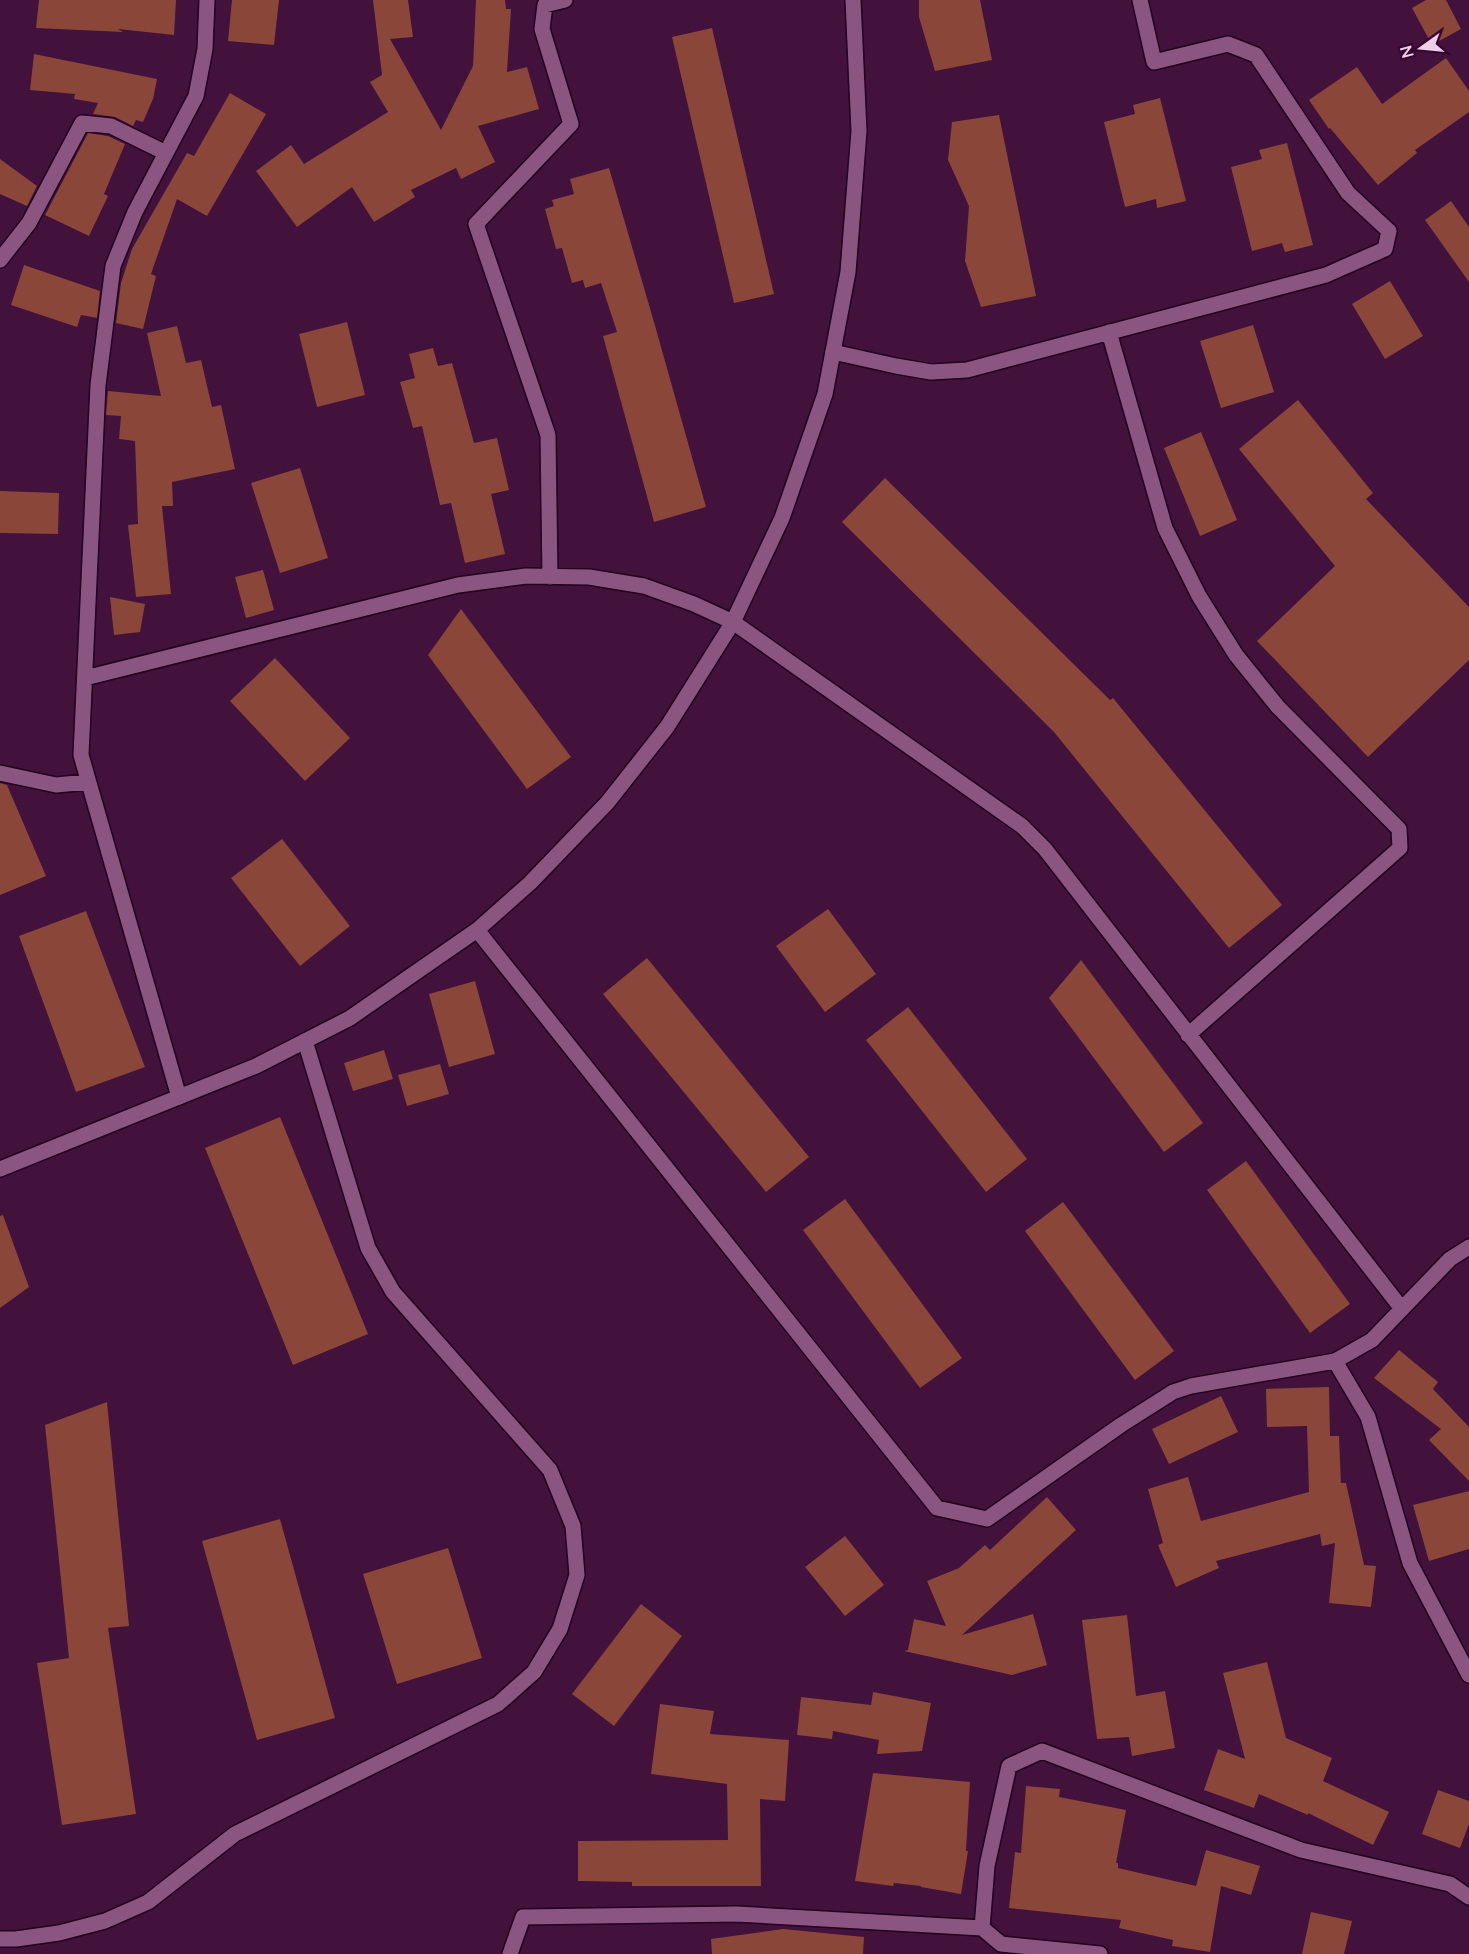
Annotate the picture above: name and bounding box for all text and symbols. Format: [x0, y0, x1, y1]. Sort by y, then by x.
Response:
north arrow [1391, 18, 1451, 78]
text: N [1395, 44, 1417, 60]

